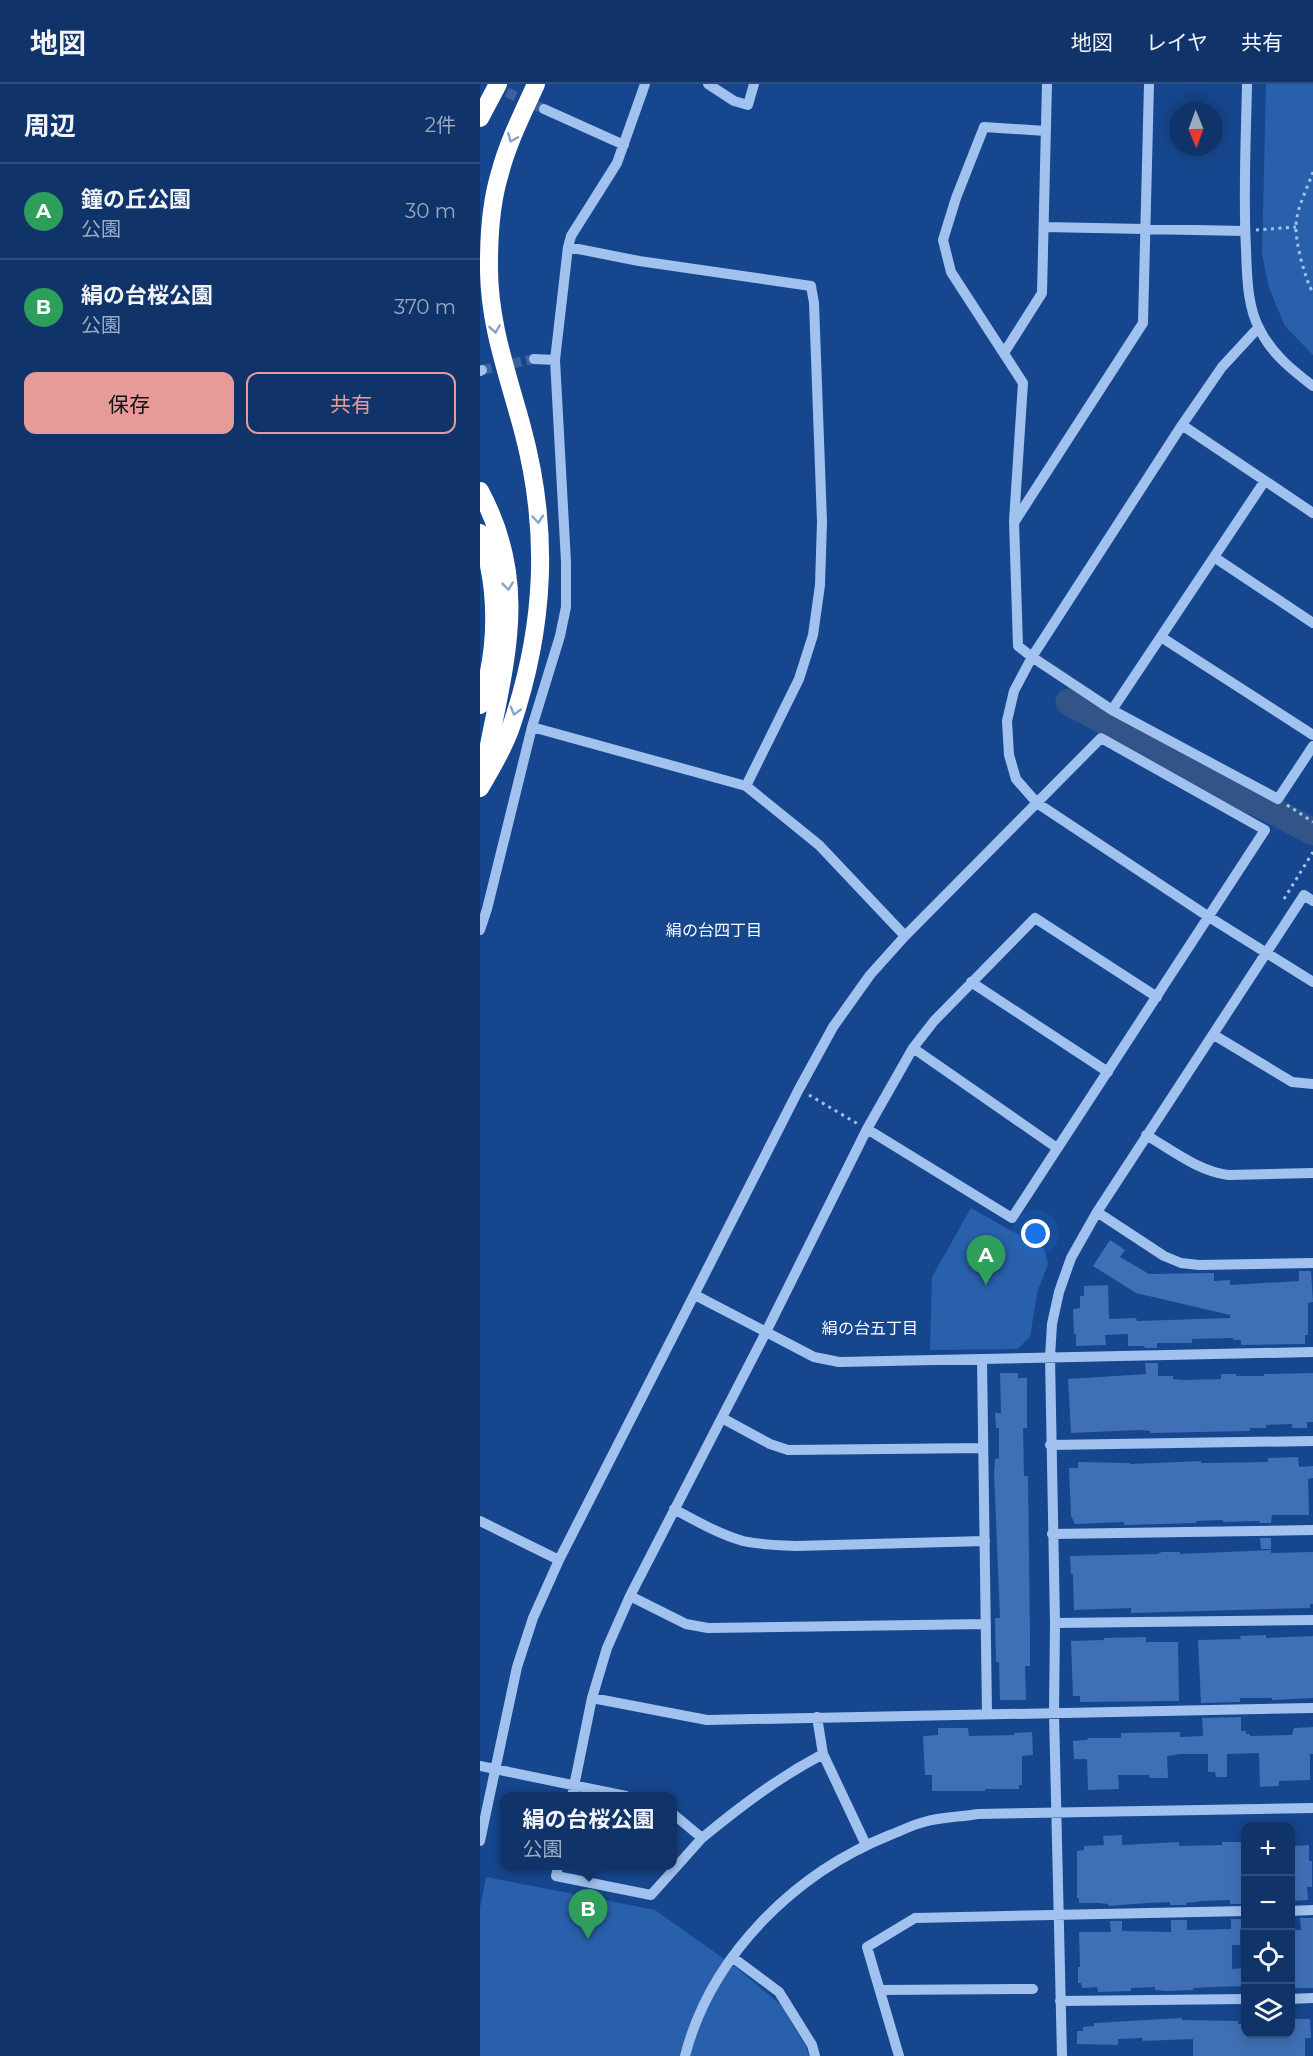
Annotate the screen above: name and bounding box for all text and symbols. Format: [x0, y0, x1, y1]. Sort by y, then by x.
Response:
text: 地図 [30, 26, 86, 60]
text: 地図 [1071, 30, 1113, 55]
text: レイヤ [1146, 30, 1208, 55]
text: 共有 [1241, 30, 1283, 55]
north arrow [1169, 102, 1223, 156]
text: 周辺 [24, 110, 76, 142]
text: 2件 [425, 113, 456, 137]
one-way arrow [507, 131, 519, 142]
text: 鐘の丘公園 [81, 186, 191, 213]
text: A [36, 199, 51, 223]
text: 30 m [405, 199, 456, 223]
text: 公園 [81, 217, 121, 241]
text: 絹の台桜公園 [81, 282, 213, 309]
text: B [36, 295, 51, 319]
text: 370 m [394, 295, 456, 319]
text: 公園 [81, 313, 121, 337]
one-way arrow [488, 324, 501, 334]
button: 保存 [24, 372, 234, 434]
button: 共有 [246, 372, 456, 434]
one-way arrow [531, 514, 544, 523]
one-way arrow [501, 582, 514, 591]
one-way arrow [510, 705, 522, 716]
district label: 絹の台四丁目 [666, 921, 762, 940]
your location [1021, 1219, 1050, 1248]
pin: A [966, 1236, 1006, 1285]
district label: 絹の台五丁目 [822, 1319, 918, 1338]
popup [500, 1792, 677, 1870]
text: 絹の台桜公園 [522, 1806, 655, 1833]
map controls [1241, 1822, 1295, 2038]
button: + [1241, 1822, 1295, 1876]
text: 公園 [522, 1837, 562, 1861]
button: − [1241, 1876, 1295, 1930]
pin: B [568, 1890, 608, 1939]
button: locate [1241, 1930, 1295, 1984]
button: layers [1241, 1984, 1295, 2038]

